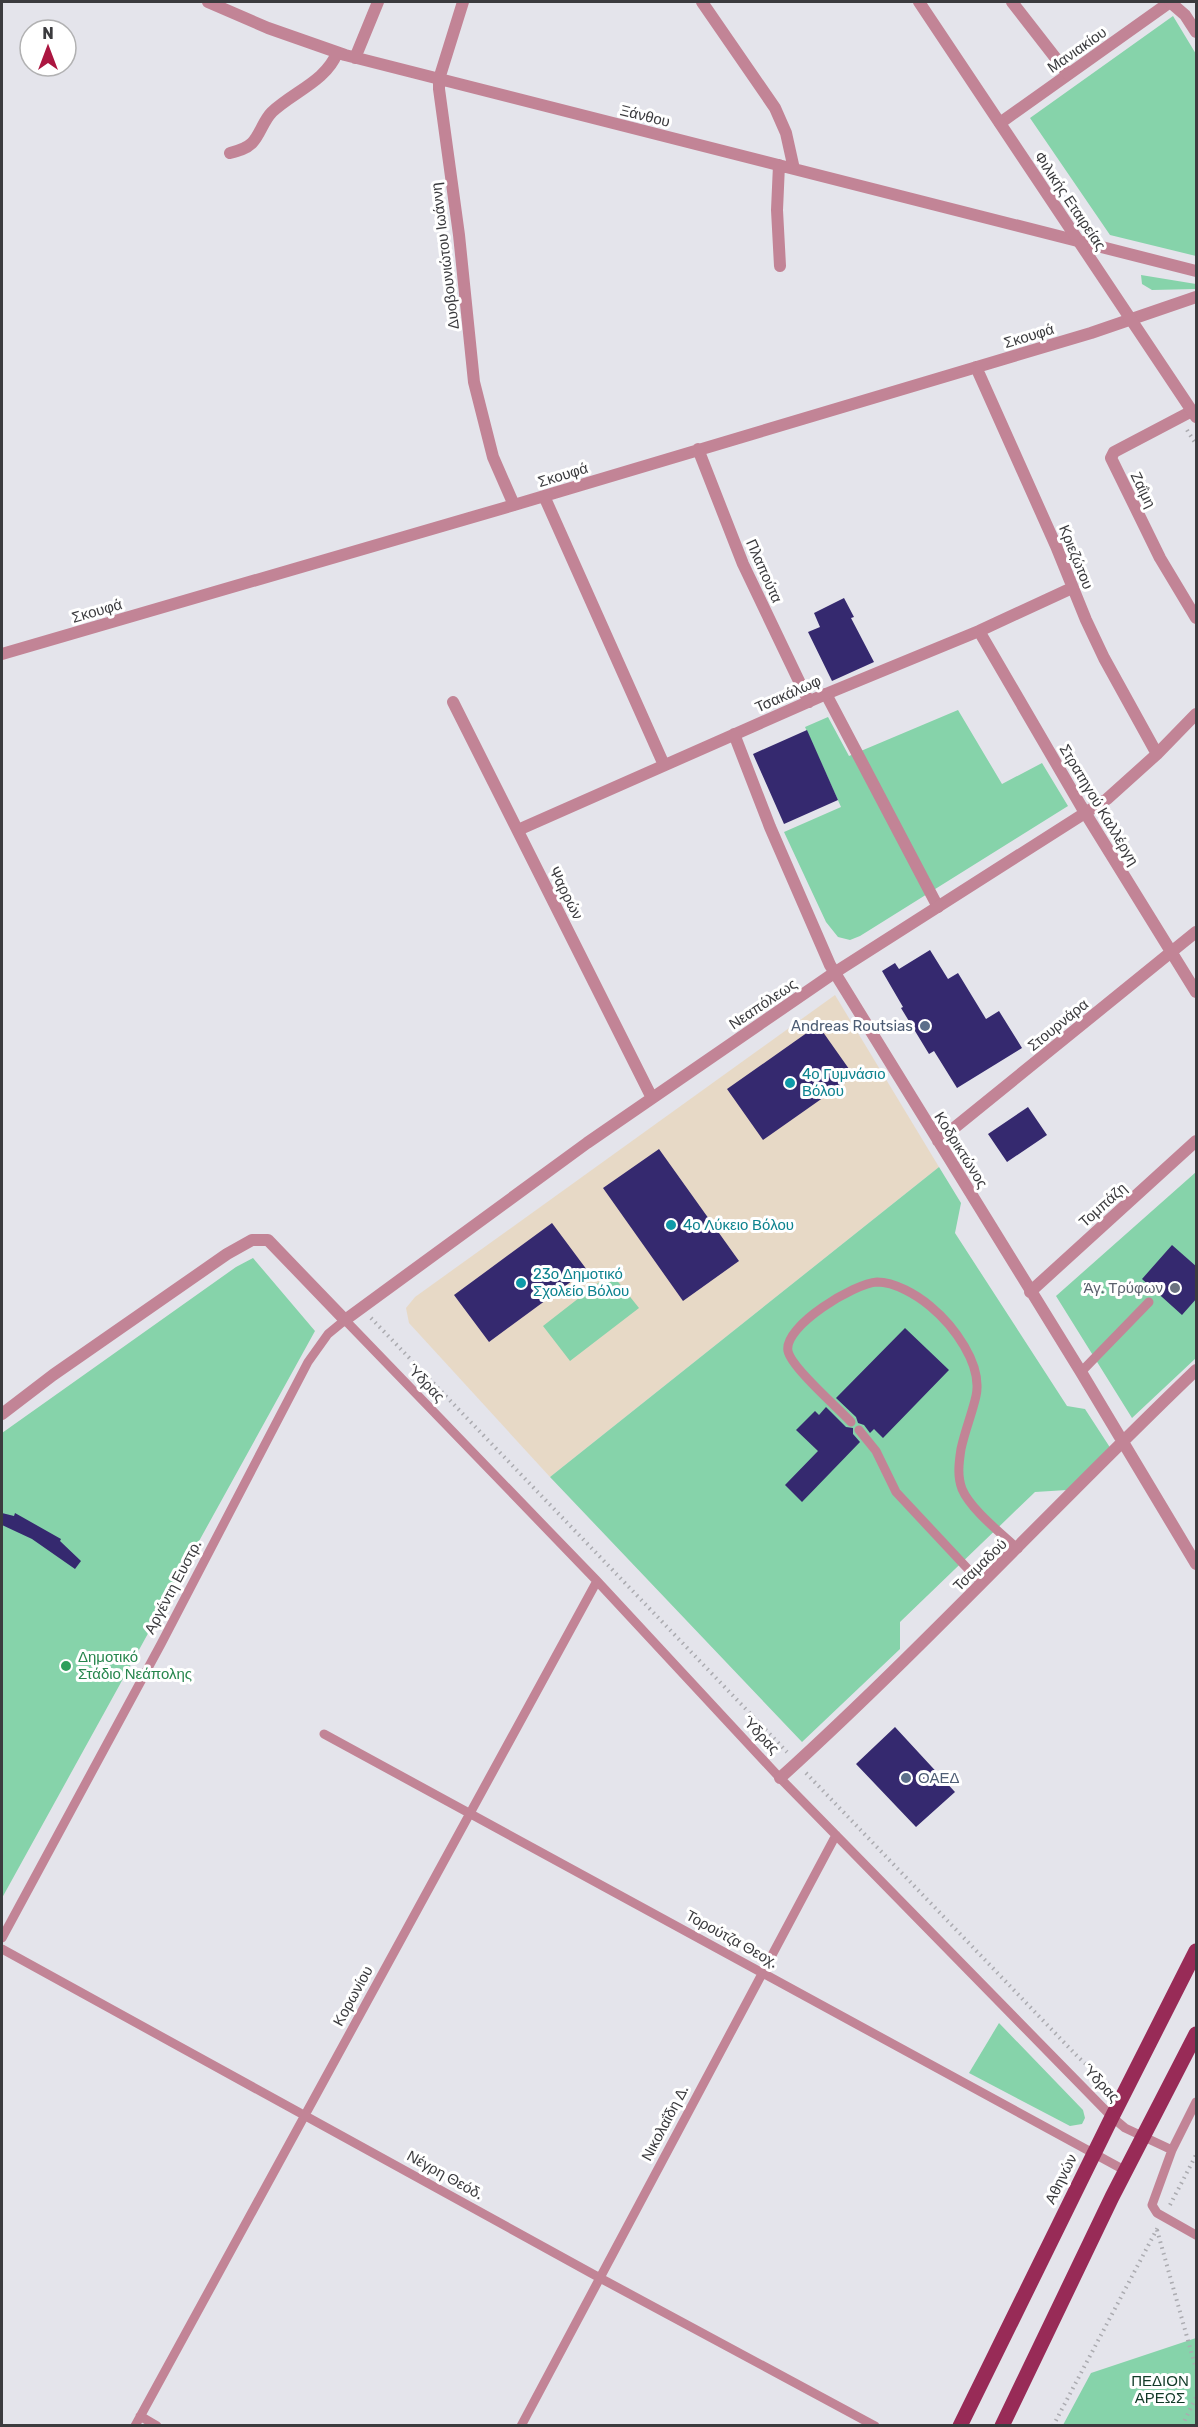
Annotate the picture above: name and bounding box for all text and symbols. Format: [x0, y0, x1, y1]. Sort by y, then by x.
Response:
north arrow [18, 18, 78, 78]
street label: Μανιακίου [1044, 23, 1110, 77]
text: N [42, 24, 54, 43]
street label: Ξάνθου [618, 101, 672, 131]
street label: Φιλικής Εταιρείας [1030, 148, 1110, 254]
street label: Δυοβουνιώτου Ιωάννη [427, 182, 463, 330]
street label: Σκουφά [1002, 320, 1057, 352]
street label: Σκουφά [536, 459, 591, 491]
street label: Ζαΐμη [1127, 469, 1159, 511]
street label: Κριεζώτου [1055, 522, 1097, 592]
street label: Πλαπούτα [742, 536, 786, 606]
street label: Σκουφά [70, 595, 125, 627]
street label: Τσακάλωφ [752, 671, 824, 716]
street label: Στρατηγού Καλλέργη [1056, 741, 1142, 869]
street label: Ψαρρών [545, 864, 587, 922]
street label: Νεαπόλεως [726, 975, 800, 1033]
street label: Στουρνάρα [1024, 995, 1092, 1055]
place label: Andreas Routsias [791, 1017, 913, 1035]
marker: Andreas Routsias [918, 1019, 932, 1033]
place label: 4ο Γυμνάσιο Βόλου [802, 1065, 886, 1100]
marker: 4ο Γυμνάσιο Βόλου [783, 1076, 797, 1090]
street label: Κοδρικτώνος [930, 1109, 992, 1191]
street label: Τομπάζη [1075, 1179, 1131, 1231]
place label: 4ο Λύκειο Βόλου [683, 1216, 794, 1234]
marker: 4ο Λύκειο Βόλου [664, 1218, 678, 1232]
place label: 23ο Δημοτικό Σχολείο Βόλου [533, 1265, 629, 1300]
marker: 23ο Δημοτικό Σχολείο Βόλου [514, 1276, 528, 1290]
place label: Άγ. Τρύφων [1083, 1279, 1163, 1297]
marker: Άγ. Τρύφων [1168, 1281, 1182, 1295]
street label: Ύδρας [404, 1360, 448, 1406]
street label: Τσαμαδού [949, 1535, 1011, 1595]
street label: Αργέντη Ευστρ. [141, 1537, 205, 1637]
place label: Δημοτικό Στάδιο Νεάπολης [78, 1648, 192, 1683]
marker: Δημοτικό Στάδιο Νεάπολης [59, 1659, 73, 1673]
street label: Ύδρας [739, 1712, 783, 1758]
place label: ΟΑΕΔ [918, 1769, 959, 1787]
marker: ΟΑΕΔ [899, 1771, 913, 1785]
street label: Τορούτζα Θεοχ. [683, 1906, 781, 1972]
street label: Κορωνίου [329, 1963, 377, 2029]
street label: Ύδρας [1079, 2060, 1123, 2106]
street label: Νικολαΐδη Δ. [638, 2082, 692, 2164]
street label: Νέγρη Θεόδ. [404, 2147, 486, 2203]
street label: Αθηνών [1041, 2151, 1081, 2207]
park label: ΠΕΔΙΟΝ ΑΡΕΩΣ [1131, 2372, 1189, 2407]

